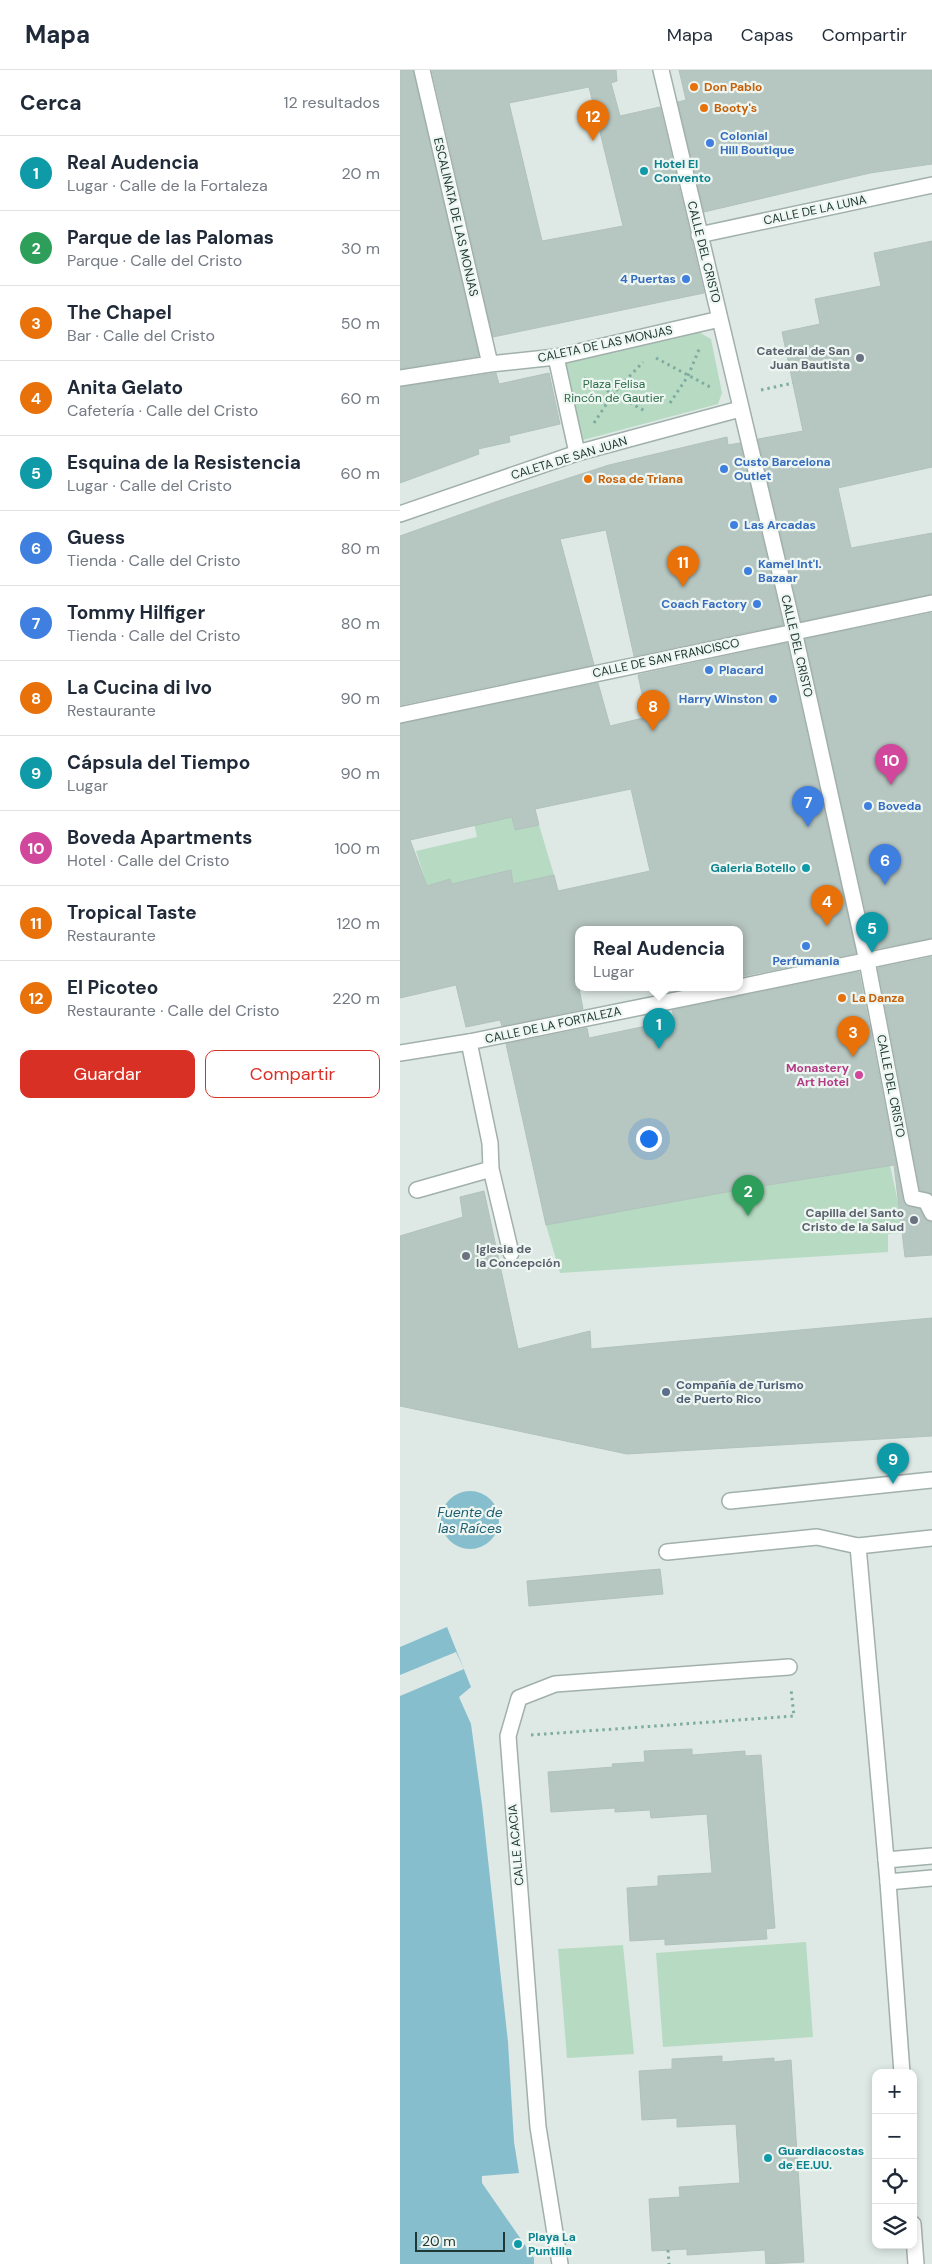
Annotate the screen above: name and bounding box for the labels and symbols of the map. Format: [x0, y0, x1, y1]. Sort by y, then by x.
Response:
place label: Don Pablo [704, 79, 762, 95]
marker: Don Pablo [688, 81, 700, 93]
pin: 12 [577, 100, 609, 141]
place label: Booty's [714, 100, 757, 116]
marker: Booty's [698, 102, 710, 114]
place label: Colonial Hill Boutique [720, 128, 794, 158]
street label: ESCALINATA DE LAS MONJAS [430, 136, 482, 298]
marker: Colonial Hill Boutique [704, 137, 716, 149]
place label: Hotel El Convento [654, 156, 711, 186]
marker: Hotel El Convento [638, 165, 650, 177]
street label: CALLE DE LA LUNA [762, 191, 868, 229]
street label: CALLE DEL CRISTO [684, 199, 724, 305]
place label: 4 Puertas [620, 271, 676, 287]
marker: 4 Puertas [680, 273, 692, 285]
street label: CALETA DE LAS MONJAS [536, 322, 674, 366]
place label: Catedral de San Juan Bautista [757, 343, 850, 373]
marker: Catedral de San Juan Bautista [854, 352, 866, 364]
park label: Plaza Felisa Rincón de Gautier [564, 376, 664, 406]
street label: CALETA DE SAN JUAN [509, 433, 629, 483]
place label: Custo Barcelona Outlet [734, 454, 831, 484]
marker: Custo Barcelona Outlet [718, 463, 730, 475]
place label: Rosa de Triana [598, 471, 683, 487]
marker: Rosa de Triana [582, 473, 594, 485]
place label: Las Arcadas [744, 517, 816, 533]
marker: Las Arcadas [728, 519, 740, 531]
pin: 11 [667, 546, 699, 587]
place label: Kamel Int'l. Bazaar [758, 556, 821, 586]
marker: Kamel Int'l. Bazaar [742, 565, 754, 577]
street label: CALLE DEL CRISTO [777, 593, 817, 699]
place label: Coach Factory [661, 596, 748, 612]
marker: Coach Factory [751, 598, 763, 610]
street label: CALLE DE SAN FRANCISCO [591, 635, 741, 681]
place label: Placard [719, 662, 764, 678]
marker: Placard [703, 664, 715, 676]
pin: 8 [637, 690, 669, 731]
place label: Harry Winston [679, 691, 763, 707]
marker: Harry Winston [767, 693, 779, 705]
pin: 10 [875, 744, 907, 785]
pin: 7 [792, 786, 824, 827]
place label: Boveda [878, 798, 921, 814]
marker: Boveda [862, 800, 874, 812]
pin: 6 [869, 844, 901, 885]
place label: Galeria Botello [710, 860, 796, 876]
marker: Galeria Botello [800, 862, 812, 874]
pin: 4 [811, 885, 843, 926]
pin: 5 [856, 912, 888, 953]
marker: Perfumania [800, 940, 812, 952]
place label: Perfumania [772, 953, 840, 969]
place label: La Danza [852, 990, 904, 1006]
marker: La Danza [836, 992, 848, 1004]
street label: CALLE DE LA FORTALEZA [483, 1003, 623, 1047]
pin: 1 [643, 1008, 675, 1049]
pin: 3 [837, 1016, 869, 1057]
street label: CALLE DEL CRISTO [873, 1033, 909, 1139]
place label: Monastery Art Hotel [786, 1060, 850, 1090]
marker: Monastery Art Hotel [853, 1069, 865, 1081]
your location [636, 1126, 662, 1152]
pin: 2 [732, 1175, 764, 1216]
place label: Capilla del Santo Cristo de la Salud [802, 1205, 904, 1235]
marker: Capilla del Santo Cristo de la Salud [908, 1214, 920, 1226]
place label: Iglesia de la Concepción [476, 1241, 560, 1271]
marker: Iglesia de la Concepción [460, 1250, 472, 1262]
place label: Compañía de Turismo de Puerto Rico [676, 1377, 804, 1407]
marker: Compañía de Turismo de Puerto Rico [660, 1386, 672, 1398]
pin: 9 [877, 1443, 909, 1484]
water label: Fuente de las Raíces [437, 1503, 503, 1537]
street label: CALLE ACACIA [504, 1804, 528, 1886]
place label: Guardiacostas de EE.UU. [778, 2143, 864, 2173]
marker: Guardiacostas de EE.UU. [762, 2152, 774, 2164]
scale bar [415, 2229, 505, 2252]
place label: Playa La Puntilla [528, 2229, 576, 2259]
marker: Playa La Puntilla [512, 2238, 524, 2250]

